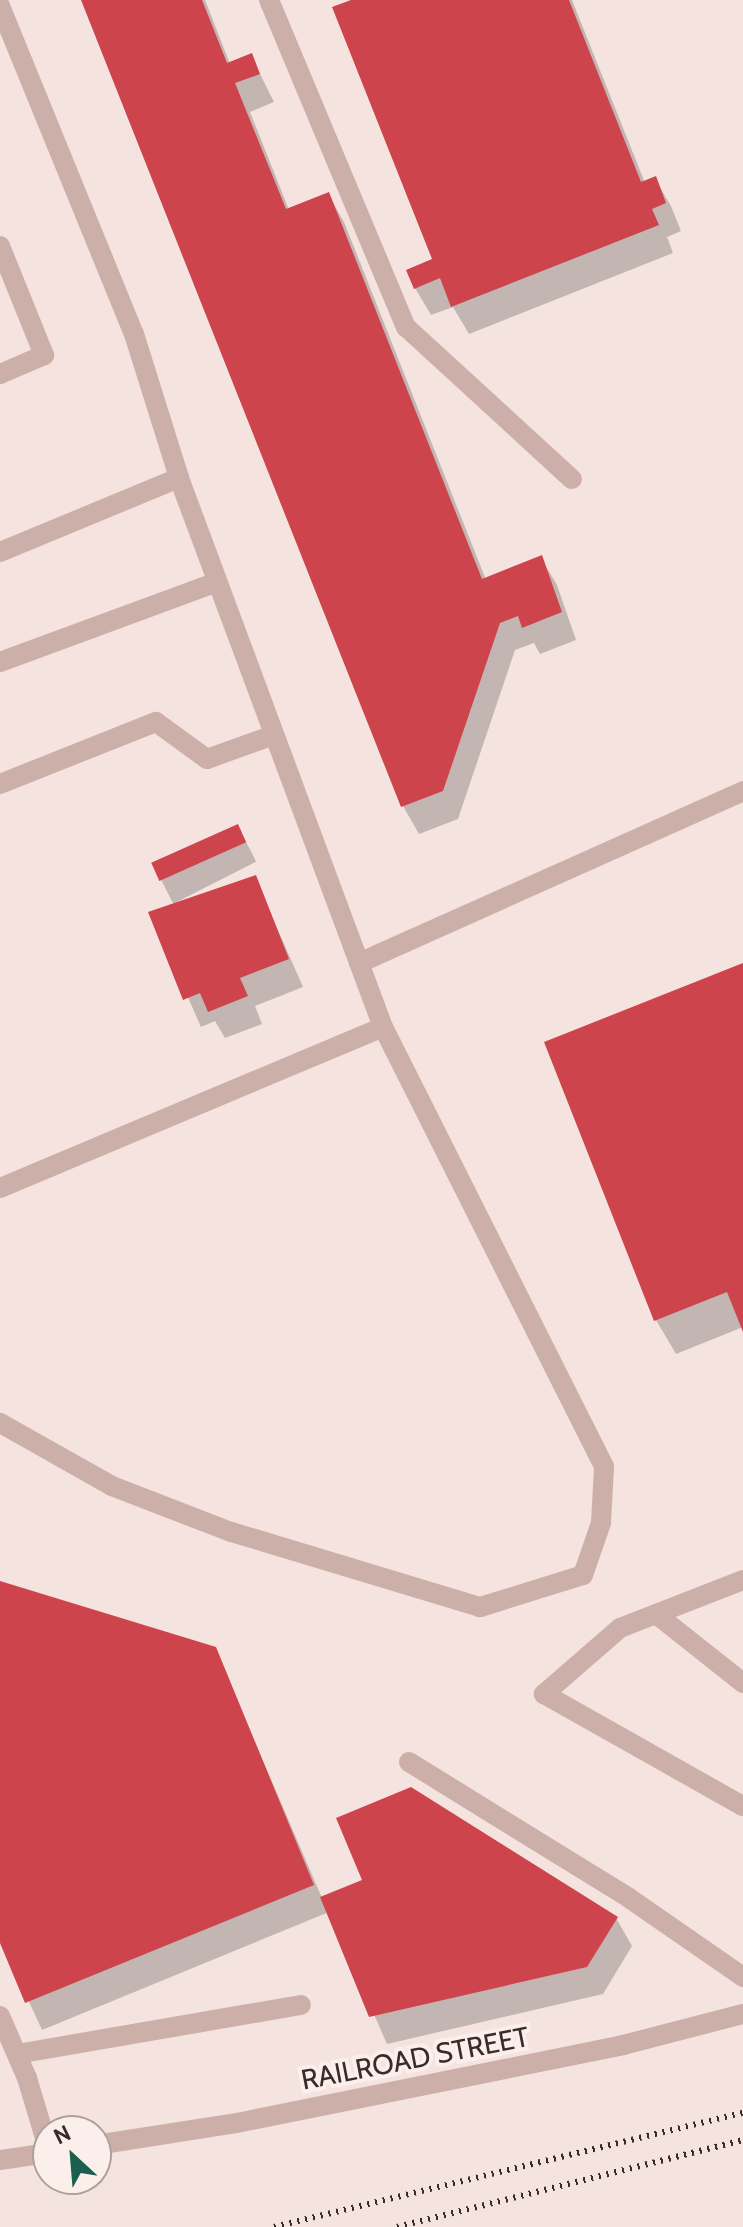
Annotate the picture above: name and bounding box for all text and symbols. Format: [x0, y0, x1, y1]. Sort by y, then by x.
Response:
street label: RAILROAD STREET [298, 2019, 532, 2097]
north arrow [32, 2115, 112, 2195]
text: N [49, 2119, 75, 2150]

